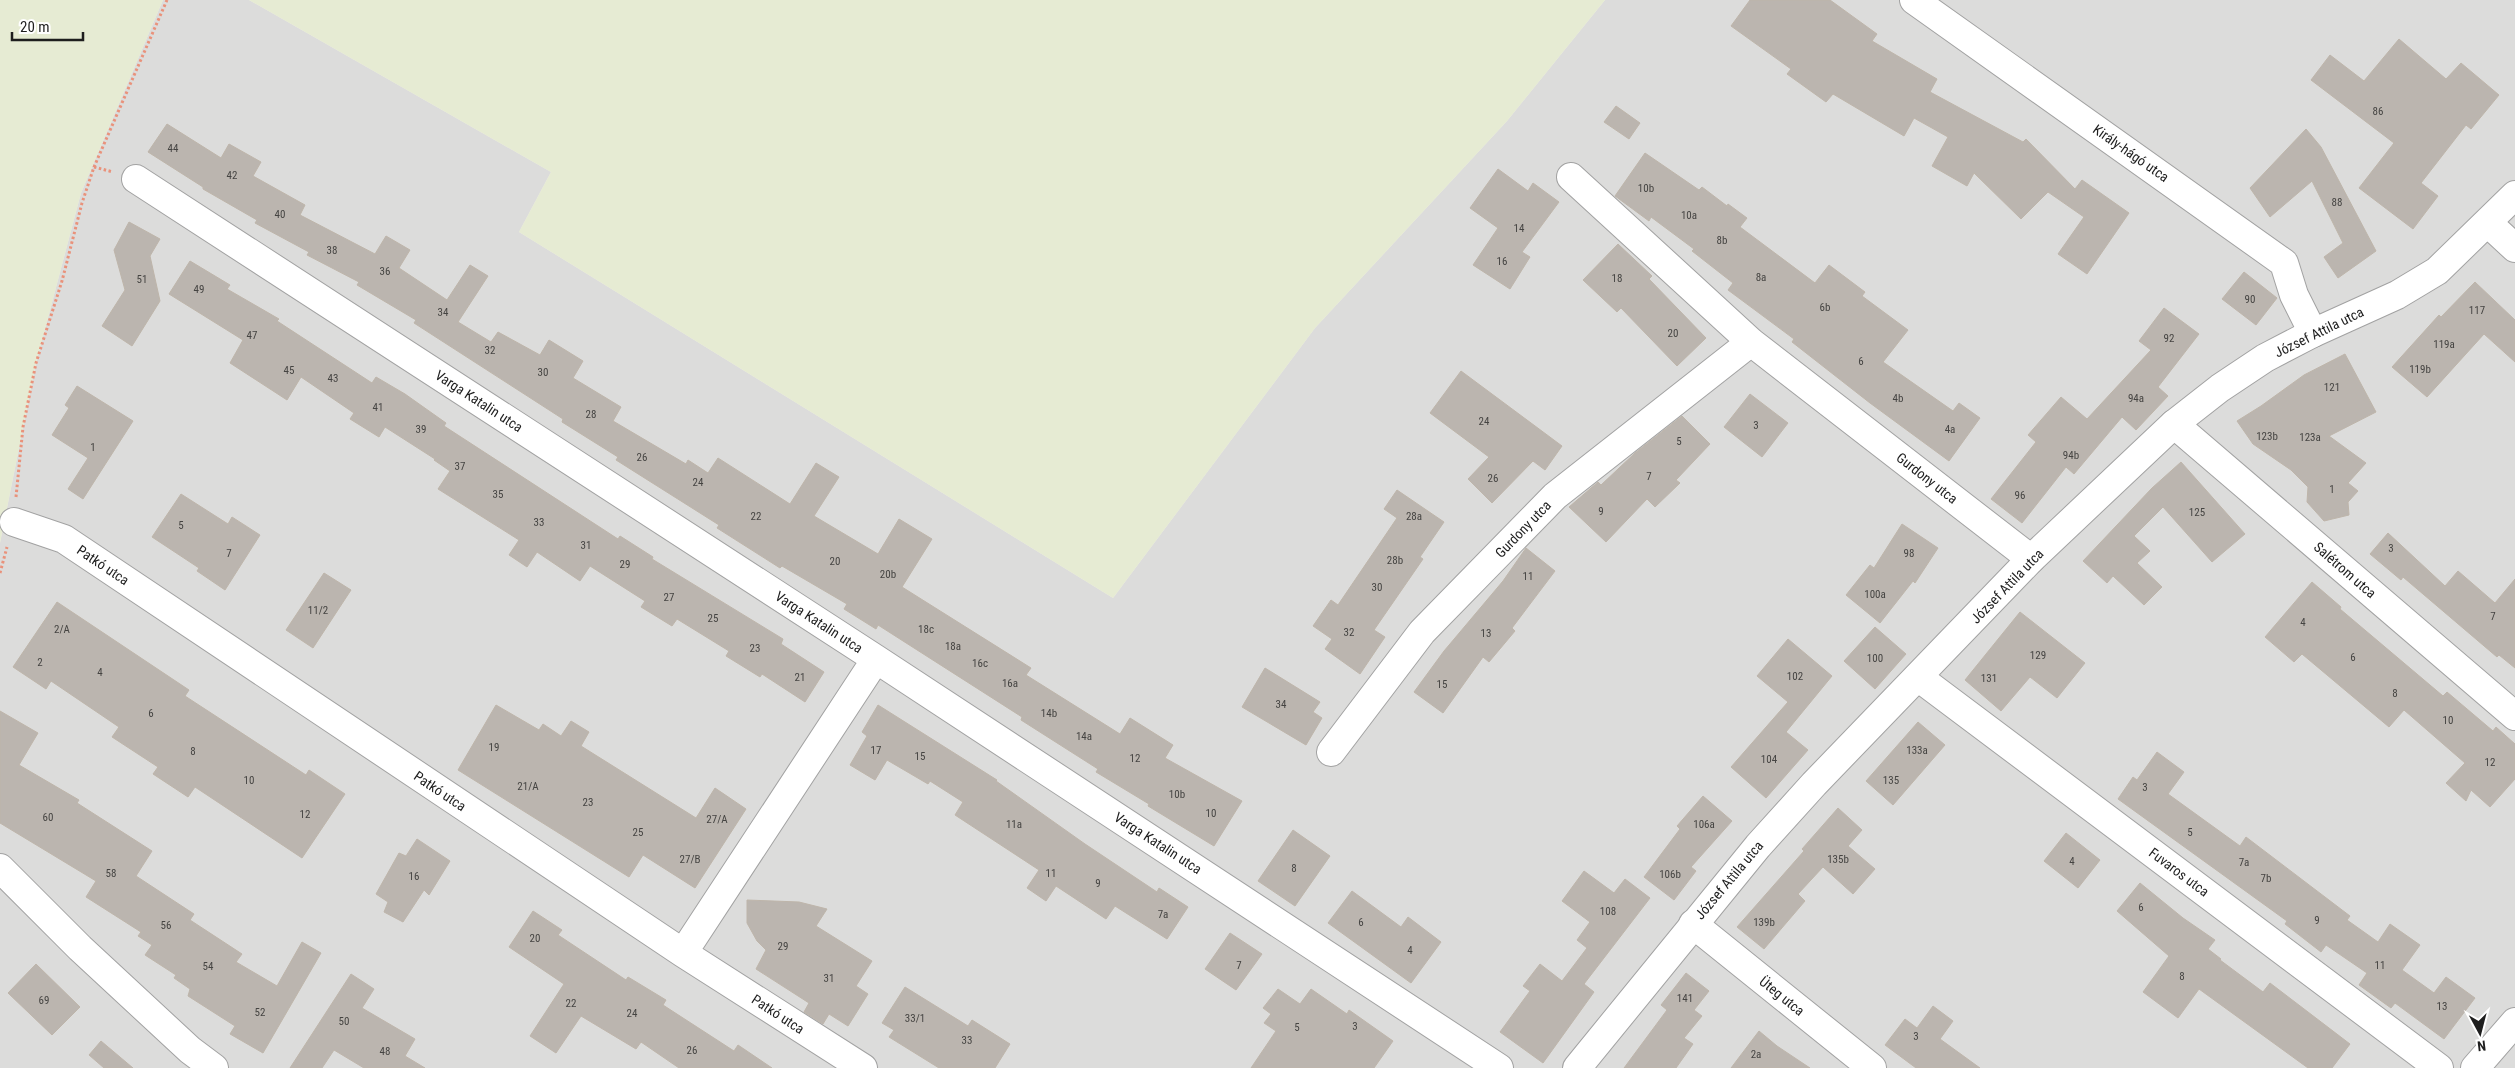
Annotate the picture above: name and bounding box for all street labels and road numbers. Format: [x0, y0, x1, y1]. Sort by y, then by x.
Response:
street label: Király-hágó utca [2090, 121, 2172, 185]
street label: József Attila utca [2272, 304, 2366, 360]
street label: Varga Katalin utca [432, 367, 526, 435]
street label: Gurdony utca [1893, 449, 1961, 507]
street label: Gurdony utca [1492, 497, 1554, 561]
street label: Salétrom utca [2311, 539, 2379, 601]
street label: Patkó utca [74, 542, 132, 588]
street label: József Attila utca [1968, 546, 2046, 626]
street label: Varga Katalin utca [772, 588, 866, 656]
street label: Patkó utca [411, 768, 469, 814]
street label: Varga Katalin utca [1111, 809, 1205, 877]
street label: József Attila utca [1692, 838, 1766, 922]
street label: Fuvaros utca [2146, 844, 2212, 900]
street label: Üteg utca [1756, 973, 1808, 1019]
street label: Patkó utca [749, 991, 807, 1037]

